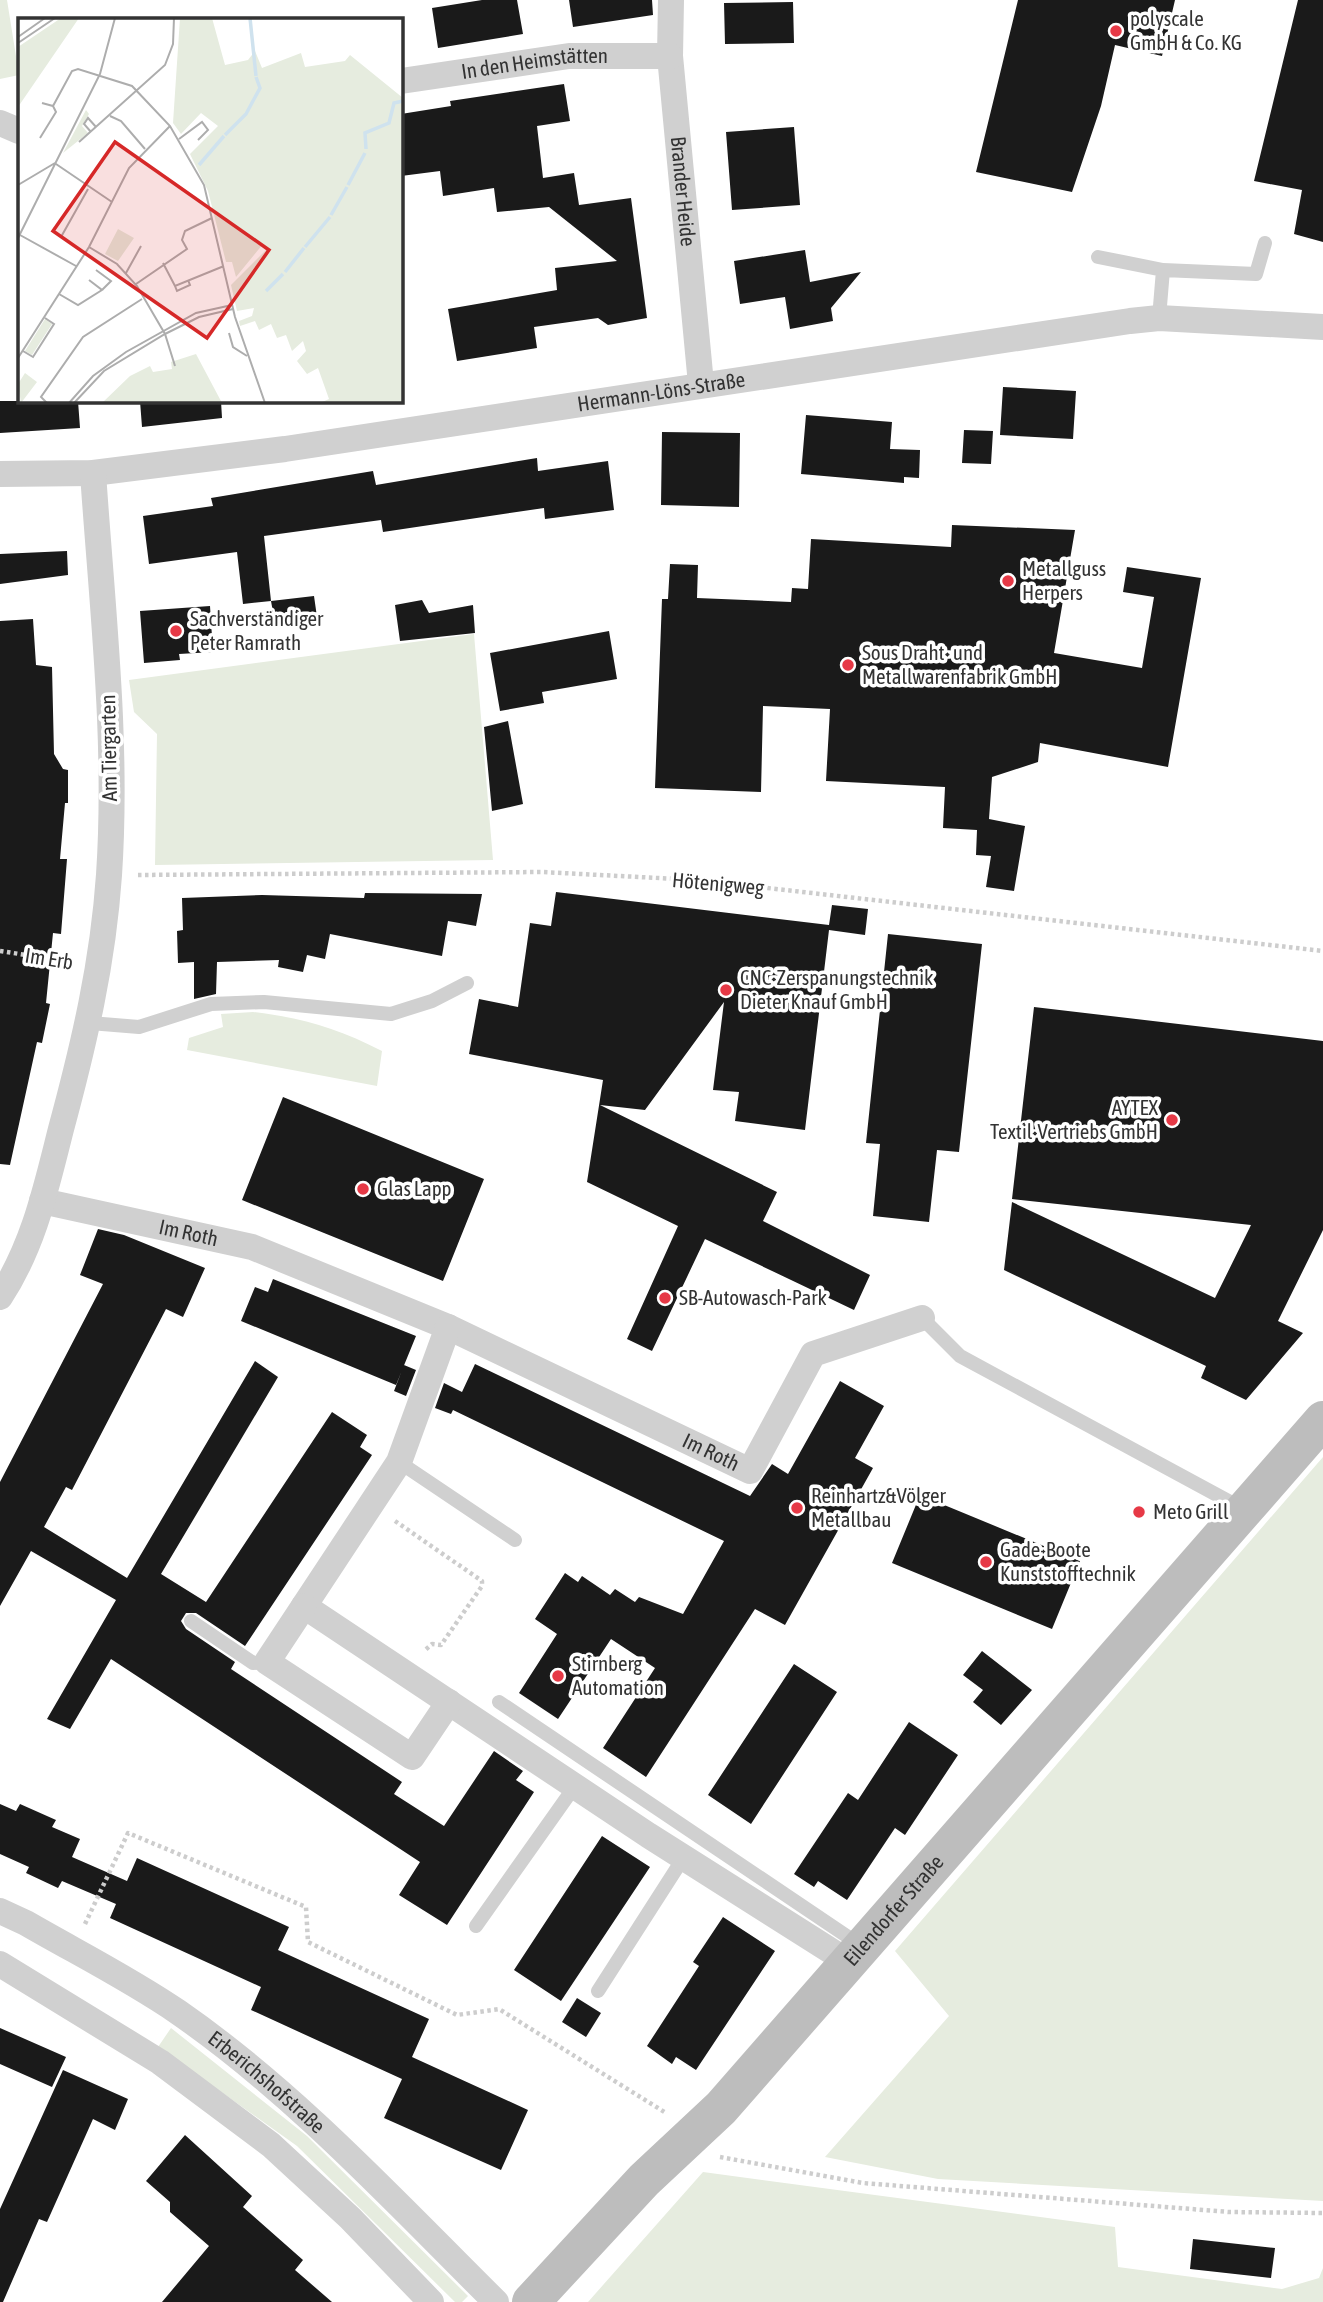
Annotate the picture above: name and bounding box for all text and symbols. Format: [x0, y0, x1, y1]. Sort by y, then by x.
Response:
place label: polyscale GmbH & Co. KG [1130, 6, 1242, 54]
inset map [18, 18, 402, 402]
marker: polyscale GmbH & Co. KG [1108, 23, 1124, 39]
street label: In den Heimstätten [460, 43, 608, 83]
street label: Brander Heide [667, 135, 701, 247]
street label: Hermann-Löns-Straße [576, 366, 747, 416]
place label: Metallguss Herpers [1022, 556, 1106, 604]
marker: Metallguss Herpers [1000, 573, 1016, 589]
place label: Sachverständiger Peter Ramrath [190, 606, 324, 654]
marker: Sachverständiger Peter Ramrath [168, 623, 184, 639]
place label: Sous Draht- und Metallwarenfabrik GmbH [862, 640, 1057, 688]
marker: Sous Draht- und Metallwarenfabrik GmbH [840, 657, 856, 673]
street label: Am Tiergarten [95, 694, 121, 802]
street label: Hötenigweg [671, 867, 765, 899]
street label: Im Erb [23, 942, 75, 974]
place label: CNC-Zerspanungstechnik Dieter Knauf GmbH [740, 965, 933, 1013]
marker: CNC-Zerspanungstechnik Dieter Knauf GmbH [718, 982, 734, 998]
place label: AYTEX Textil-Vertriebs GmbH [990, 1095, 1159, 1143]
marker: AYTEX Textil-Vertriebs GmbH [1164, 1112, 1180, 1128]
place label: Glas Lapp [377, 1176, 452, 1200]
marker: Glas Lapp [355, 1181, 371, 1197]
street label: Im Roth [157, 1214, 221, 1250]
place label: SB-Autowasch-Park [679, 1285, 827, 1309]
marker: SB-Autowasch-Park [657, 1290, 673, 1306]
street label: Im Roth [679, 1428, 744, 1475]
place label: Reinhartz&Völger Metallbau [811, 1483, 946, 1531]
place label: Meto Grill [1153, 1499, 1229, 1523]
marker: Reinhartz&Völger Metallbau [789, 1500, 805, 1516]
marker: Meto Grill [1131, 1504, 1147, 1520]
place label: Gade-Boote Kunststofftechnik [1000, 1537, 1136, 1585]
marker: Gade-Boote Kunststofftechnik [978, 1554, 994, 1570]
place label: Stirnberg Automation [572, 1651, 664, 1699]
marker: Stirnberg Automation [550, 1668, 566, 1684]
street label: Eilendorfer Straße [838, 1850, 948, 1970]
street label: Erberichshofstraße [204, 2025, 330, 2138]

